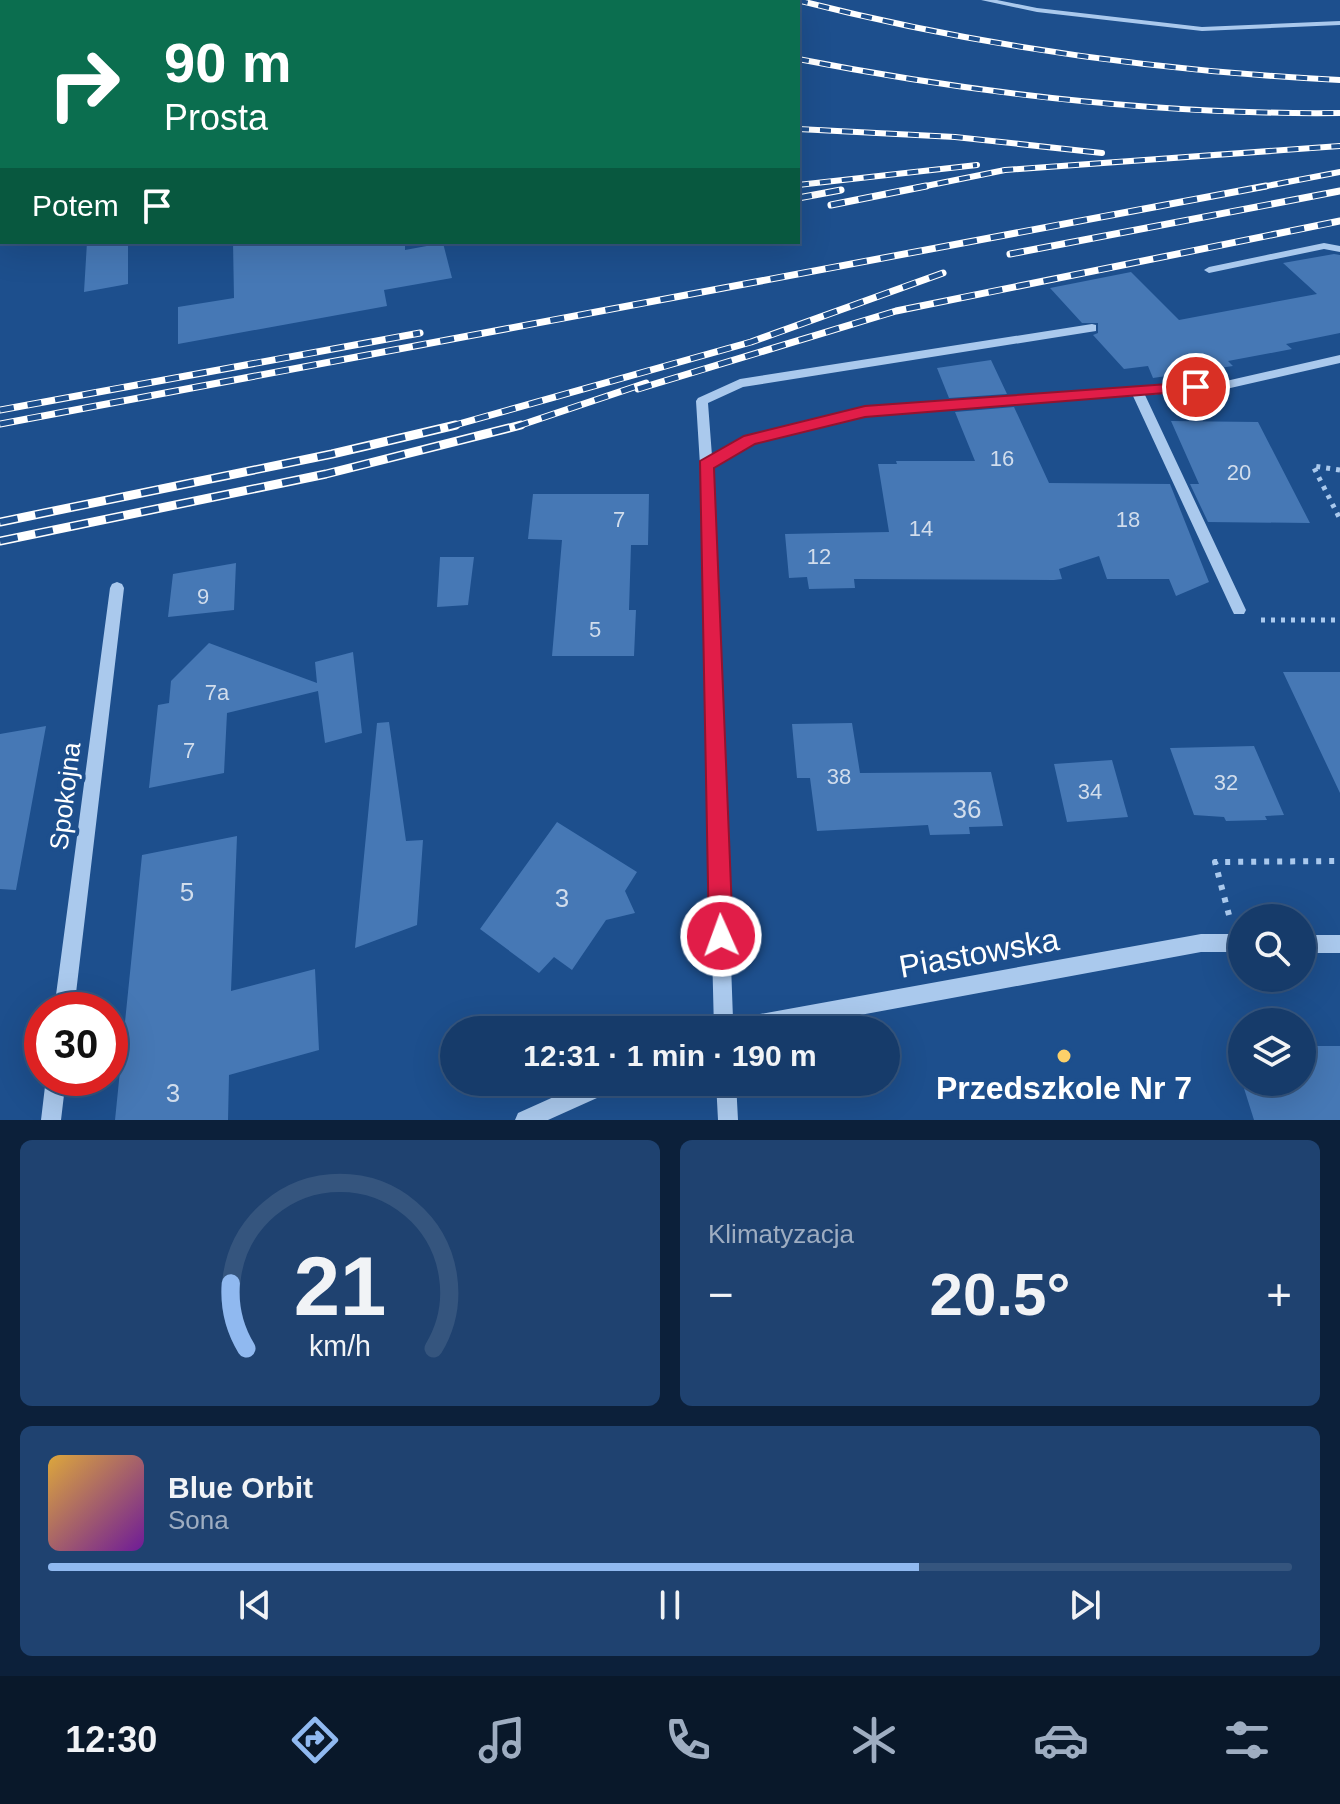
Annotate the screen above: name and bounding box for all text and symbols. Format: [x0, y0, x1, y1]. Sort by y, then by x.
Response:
text: 90 m [164, 31, 292, 94]
icon: right [32, 32, 136, 136]
text: Prosta [164, 97, 268, 138]
icon: arrive [135, 184, 179, 228]
text: Potem [32, 189, 119, 222]
pin [1162, 353, 1230, 421]
icon: arrive [1174, 365, 1218, 409]
house number: 16 [990, 446, 1014, 471]
house number: 20 [1227, 460, 1251, 485]
house number: 7 [613, 507, 625, 532]
house number: 18 [1116, 507, 1140, 532]
house number: 14 [909, 516, 933, 541]
house number: 12 [807, 544, 831, 569]
house number: 9 [197, 584, 209, 609]
house number: 5 [589, 617, 601, 642]
house number: 7a [205, 680, 230, 705]
house number: 7 [183, 738, 195, 763]
street label: Spokojna [44, 740, 87, 852]
house number: 38 [827, 764, 851, 789]
house number: 32 [1214, 770, 1238, 795]
house number: 34 [1078, 779, 1102, 804]
house number: 36 [953, 794, 981, 824]
house number: 5 [180, 877, 194, 907]
house number: 3 [555, 883, 569, 913]
position arrow [679, 894, 763, 978]
map controls [1228, 904, 1316, 1096]
button: search [1228, 904, 1316, 992]
street label: Piastowska [896, 921, 1062, 985]
speed limit sign: 30 [24, 992, 128, 1096]
button: layers [1228, 1008, 1316, 1096]
text: 12:31 · 1 min · 190 m [523, 1039, 817, 1072]
marker: Przedszkole Nr 7 [1055, 1047, 1073, 1065]
place label: Przedszkole Nr 7 [936, 1070, 1192, 1106]
house number: 3 [166, 1078, 180, 1108]
text: Klimatyzacja [708, 1219, 854, 1249]
text: 21 [294, 1240, 386, 1333]
text: 20.5° [930, 1261, 1070, 1328]
text: − [708, 1270, 734, 1319]
text: + [1266, 1270, 1292, 1319]
text: km/h [309, 1330, 371, 1362]
text: Blue Orbit [168, 1471, 313, 1504]
text: Sona [168, 1505, 229, 1535]
icon: previous [233, 1583, 277, 1627]
icon: pause [648, 1583, 692, 1627]
icon: next [1063, 1583, 1107, 1627]
icon: directions [287, 1712, 343, 1768]
icon: music [474, 1712, 530, 1768]
icon: phone [660, 1712, 716, 1768]
icon: climate [846, 1712, 902, 1768]
icon: car [1033, 1712, 1089, 1768]
icon: filters [1219, 1712, 1275, 1768]
text: 12:30 [65, 1719, 157, 1760]

